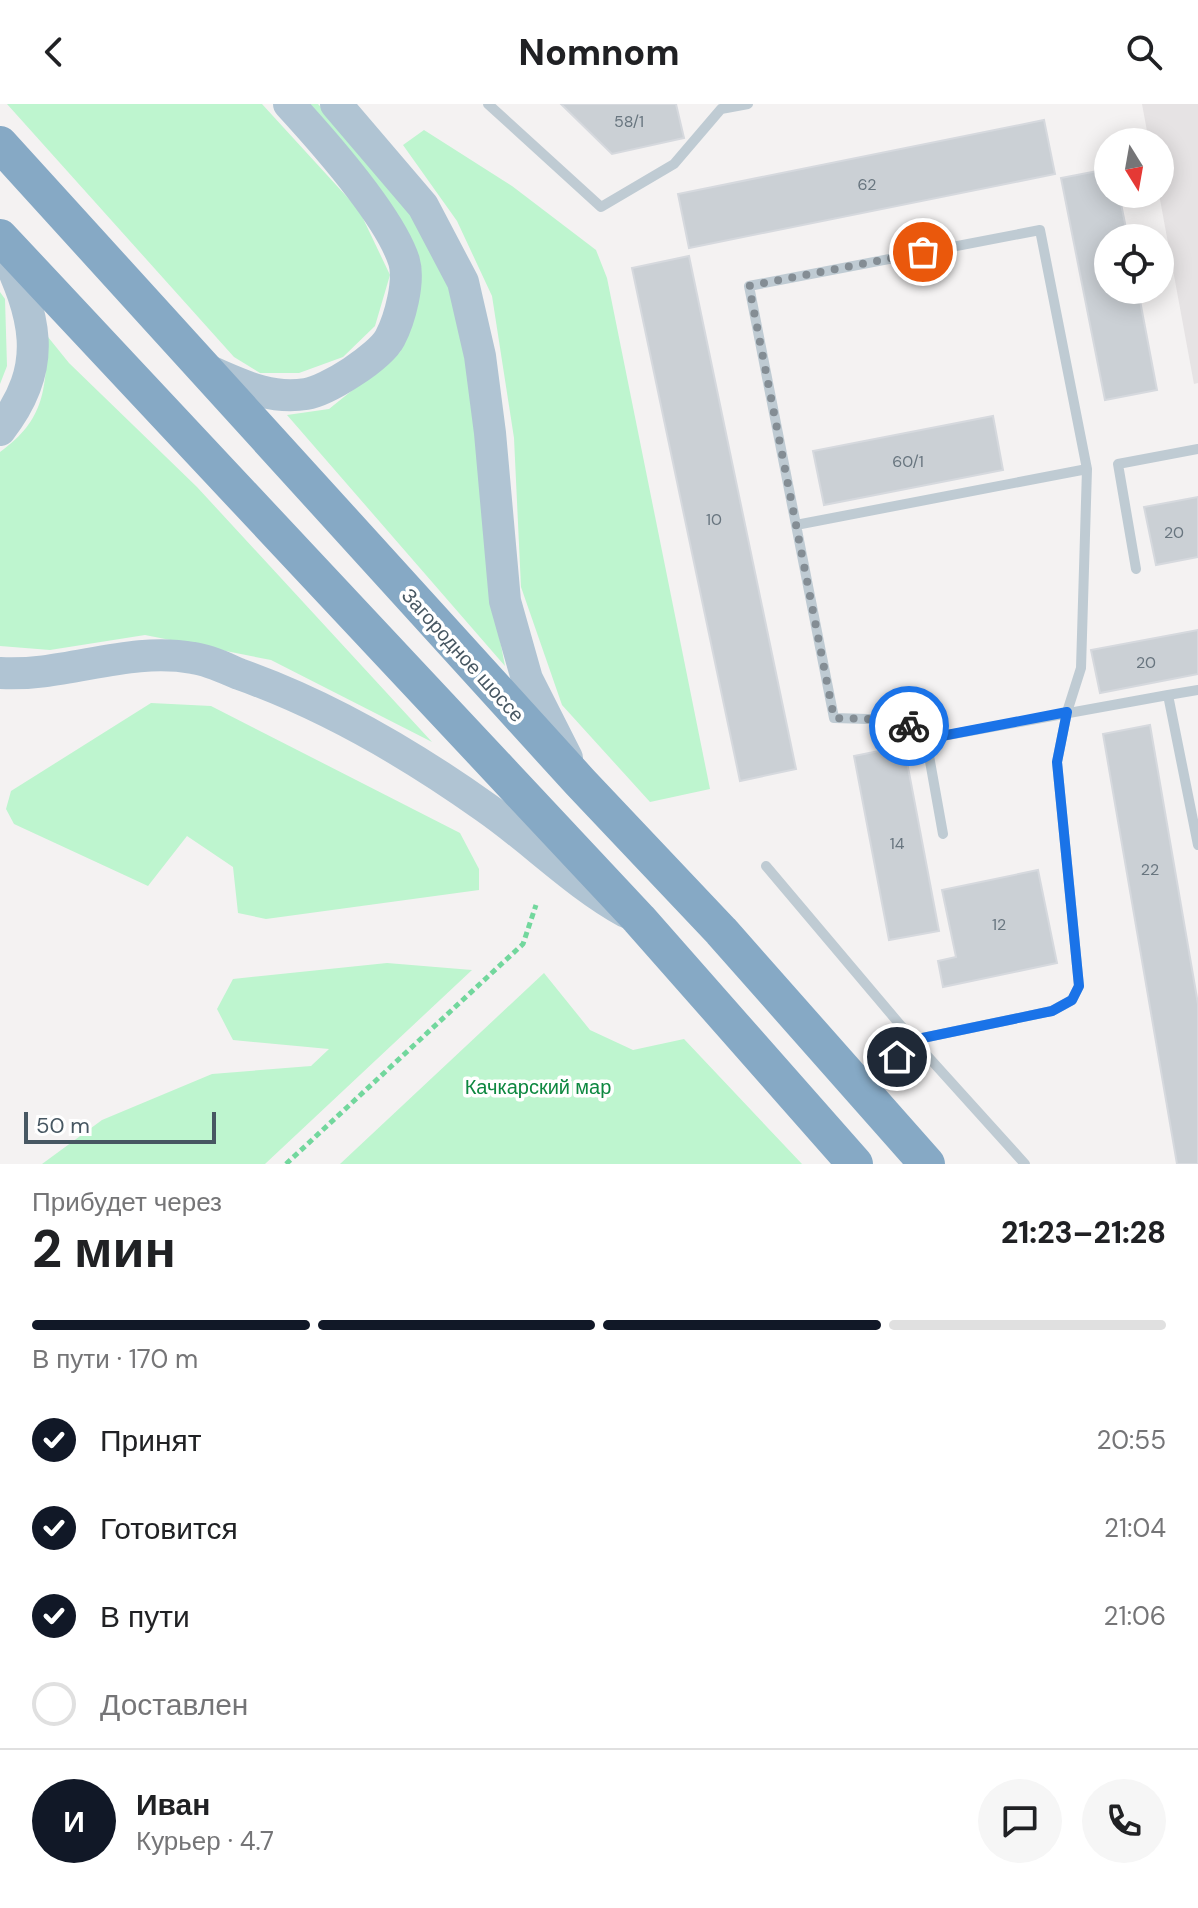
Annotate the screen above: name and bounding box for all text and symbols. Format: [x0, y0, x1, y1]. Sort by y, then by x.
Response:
text: Nomnom [519, 29, 679, 76]
icon: back [32, 30, 76, 74]
icon: search [1122, 30, 1166, 74]
house number: 58/1 [614, 111, 644, 132]
north arrow [1094, 128, 1174, 208]
map controls [1094, 128, 1174, 304]
house number: 62 [858, 174, 876, 195]
pin [889, 218, 957, 286]
button: locate [1094, 224, 1174, 304]
icon: bag [901, 230, 945, 274]
house number: 60/1 [892, 451, 924, 472]
house number: 10 [706, 509, 722, 530]
house number: 20 [1164, 522, 1184, 543]
street label: Загородное шоссе [396, 583, 530, 727]
house number: 20 [1136, 652, 1156, 673]
courier [869, 686, 949, 766]
icon: bike [887, 704, 931, 748]
house number: 14 [890, 833, 905, 854]
house number: 22 [1141, 859, 1159, 880]
house number: 12 [992, 914, 1006, 935]
pin [863, 1023, 931, 1091]
icon: home [875, 1035, 919, 1079]
park label: Качкарский мар [465, 1074, 611, 1100]
scale bar [24, 1108, 216, 1144]
text: 50 m [36, 1111, 90, 1140]
text: Прибудет через [32, 1185, 222, 1219]
text: 21:23–21:28 [1001, 1213, 1166, 1252]
text: 2 мин [32, 1215, 176, 1283]
text: В пути · 170 m [32, 1342, 198, 1376]
icon: check [32, 1418, 76, 1462]
text: Принят [100, 1421, 202, 1460]
text: 20:55 [1097, 1423, 1166, 1457]
icon: check [32, 1506, 76, 1550]
text: Готовится [100, 1509, 238, 1548]
text: 21:04 [1104, 1511, 1166, 1545]
icon: check [32, 1594, 76, 1638]
text: В пути [100, 1597, 190, 1636]
text: 21:06 [1104, 1599, 1166, 1633]
text: Доставлен [100, 1685, 248, 1724]
button: chat [978, 1779, 1062, 1863]
button: phone [1082, 1779, 1166, 1863]
text: Иван [136, 1785, 210, 1824]
text: И [63, 1802, 85, 1841]
text: Курьер · 4.7 [136, 1824, 274, 1858]

